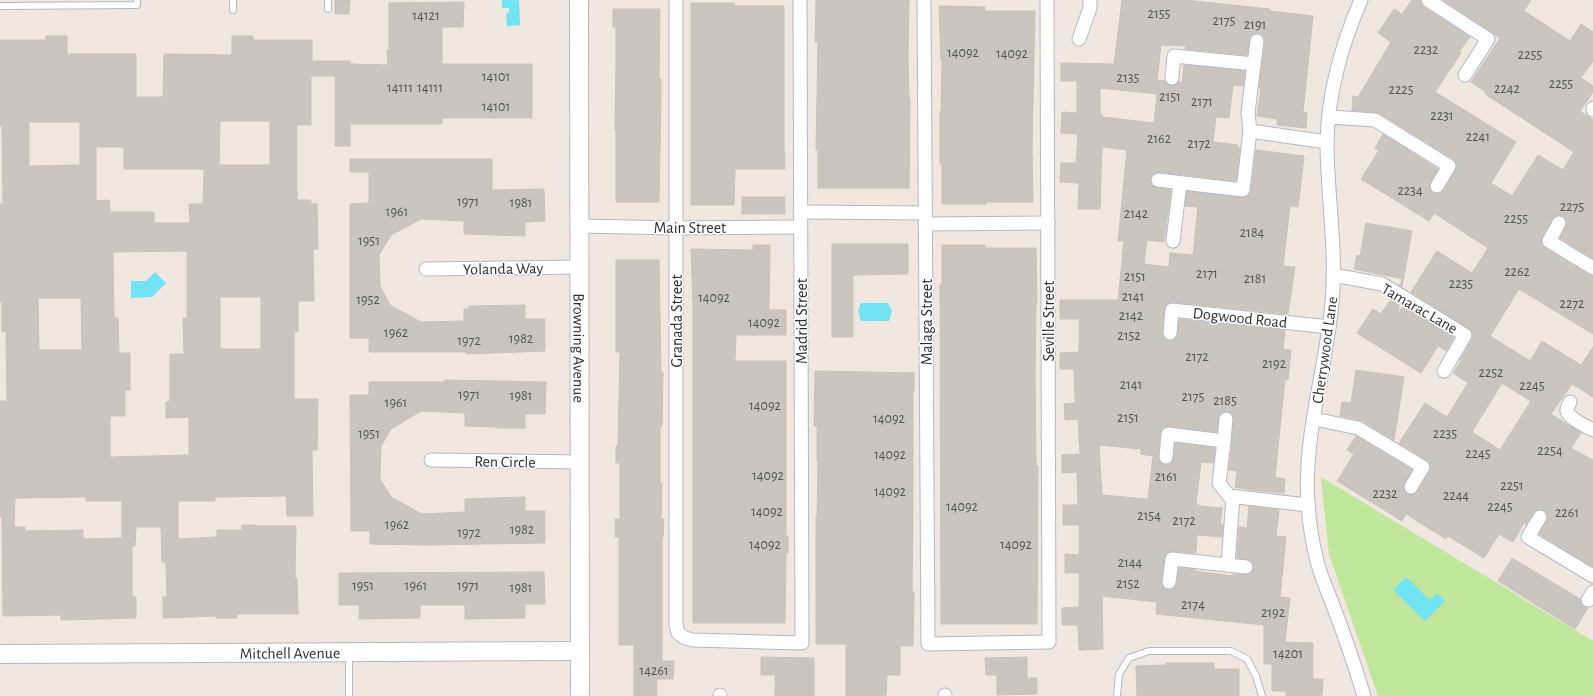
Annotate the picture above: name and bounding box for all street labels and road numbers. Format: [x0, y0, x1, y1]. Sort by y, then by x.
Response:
street label: Main Street [654, 220, 726, 236]
street label: Yolanda Way [463, 260, 544, 279]
street label: Granada Street [669, 274, 685, 368]
street label: Madrid Street [794, 278, 810, 364]
street label: Malaga Street [919, 279, 935, 365]
street label: Seville Street [1041, 281, 1057, 361]
street label: Tamarac Lane [1379, 281, 1460, 337]
street label: Browning Avenue [570, 293, 587, 403]
street label: Cherrywood Lane [1310, 295, 1341, 405]
street label: Dogwood Road [1192, 305, 1288, 331]
street label: Ren Circle [474, 453, 536, 471]
street label: Mitchell Avenue [240, 645, 340, 662]

